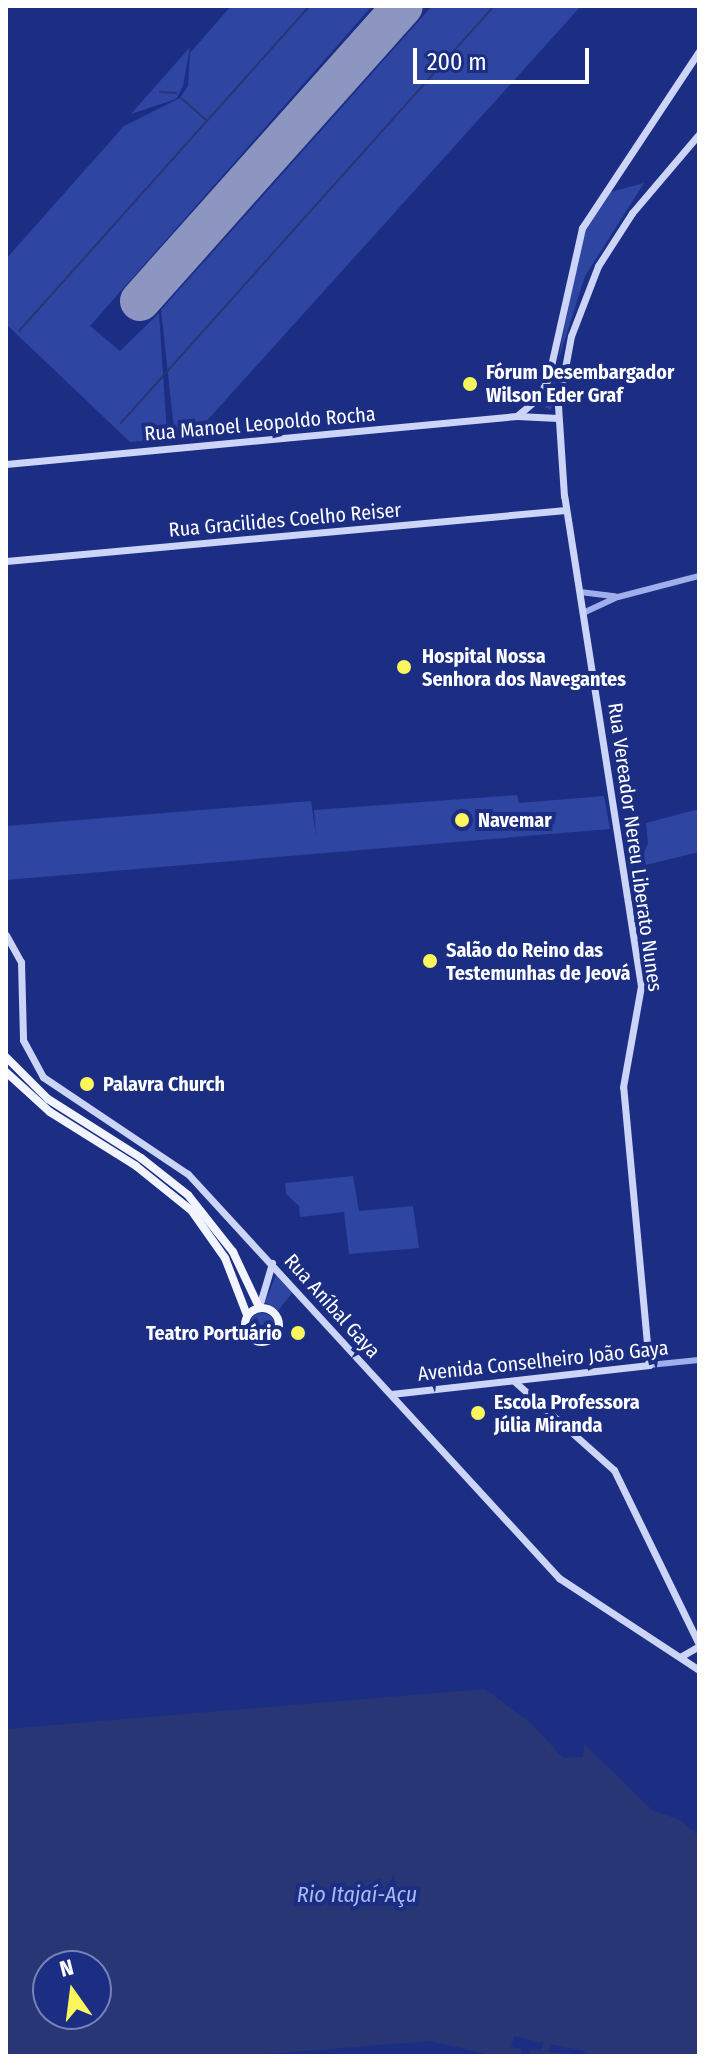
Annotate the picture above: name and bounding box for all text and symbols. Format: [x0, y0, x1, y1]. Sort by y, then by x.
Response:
scale bar [417, 32, 593, 82]
text: 200 m [427, 48, 487, 76]
place label: Fórum Desembargador Wilson Eder Graf [486, 360, 674, 407]
marker: Fórum Desembargador Wilson Eder Graf [461, 375, 479, 393]
street label: Rua Manoel Leopoldo Rocha [143, 402, 377, 446]
street label: Rua Gracilides Coelho Reiser [168, 498, 402, 542]
place label: Hospital Nossa Senhora dos Navegantes [422, 644, 626, 691]
marker: Hospital Nossa Senhora dos Navegantes [393, 656, 415, 678]
street label: Rua Vereador Nereu Liberato Nunes [603, 701, 667, 993]
place label: Navemar [478, 808, 552, 832]
marker: Navemar [453, 811, 471, 829]
place label: Salão do Reino das Testemunhas de Jeová [446, 938, 630, 985]
marker: Salão do Reino das Testemunhas de Jeová [421, 952, 439, 970]
place label: Palavra Church [103, 1072, 225, 1096]
marker: Palavra Church [78, 1075, 96, 1093]
street label: Rua Aníbal Gaya [279, 1249, 385, 1363]
place label: Teatro Portuário [146, 1321, 282, 1345]
marker: Teatro Portuário [289, 1324, 307, 1342]
street label: Avenida Conselheiro João Gaya [417, 1336, 669, 1386]
place label: Escola Professora Júlia Miranda [494, 1390, 640, 1437]
marker: Escola Professora Júlia Miranda [469, 1404, 487, 1422]
water label: Rio Itajaí-Açu [297, 1882, 417, 1908]
north arrow [32, 1950, 112, 2030]
text: N [57, 1953, 76, 1983]

